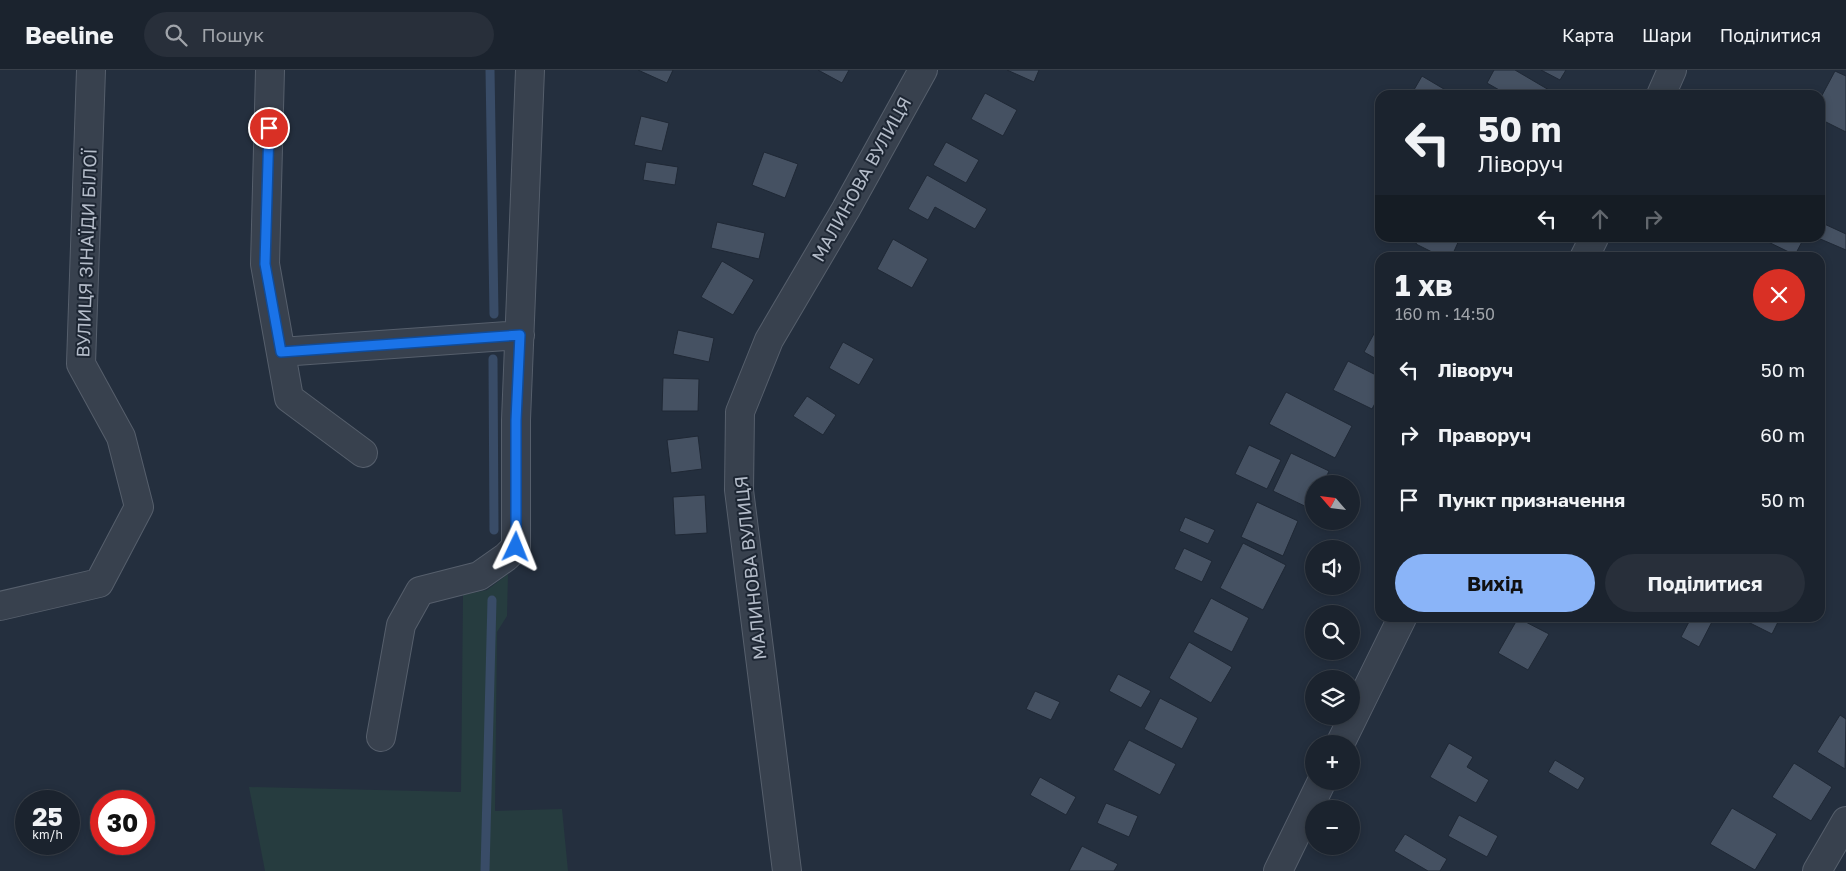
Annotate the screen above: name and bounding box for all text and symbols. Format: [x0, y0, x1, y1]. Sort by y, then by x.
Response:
search box [144, 12, 494, 57]
text: Beeline [25, 20, 114, 49]
icon: search [162, 21, 190, 49]
text: Пошук [202, 23, 264, 46]
text: Карта [1562, 24, 1614, 46]
text: Шари [1642, 24, 1692, 46]
text: Поділитися [1720, 24, 1821, 46]
street label: МАЛИНОВА ВУЛИЦЯ [807, 93, 915, 265]
pin [248, 107, 290, 149]
text: 50 m [1478, 108, 1561, 150]
icon: left [1395, 110, 1460, 175]
icon: arrive [255, 114, 283, 142]
street label: ВУЛИЦЯ ЗІНАЇДИ БІЛОЇ [71, 148, 101, 358]
text: Ліворуч [1478, 150, 1563, 177]
icon: left [1533, 205, 1561, 233]
icon: ahead [1586, 205, 1614, 233]
icon: right [1639, 205, 1667, 233]
text: 1 хв [1395, 267, 1453, 303]
button: close [1753, 269, 1805, 321]
text: 160 m · 14:50 [1395, 304, 1495, 324]
icon: left [1395, 356, 1423, 384]
text: Ліворуч [1438, 358, 1513, 381]
text: 50 m [1761, 358, 1805, 381]
icon: right [1395, 421, 1423, 449]
text: Праворуч [1438, 423, 1531, 446]
text: 60 m [1760, 423, 1805, 446]
street label: МАЛИНОВА ВУЛИЦЯ [729, 475, 771, 661]
north arrow [1305, 475, 1360, 530]
map controls [1305, 475, 1360, 855]
icon: arrive [1395, 486, 1423, 514]
text: Пункт призначення [1438, 488, 1625, 511]
text: 50 m [1761, 488, 1805, 511]
position arrow [489, 520, 541, 572]
button: sound [1305, 540, 1360, 595]
button: Вихід [1395, 554, 1595, 612]
button: Поділитися [1605, 554, 1805, 612]
button: search [1305, 605, 1360, 660]
button: layers [1305, 670, 1360, 725]
button: + [1305, 735, 1360, 790]
speed limit sign: 30 [90, 790, 155, 855]
button: − [1305, 800, 1360, 855]
text: 25 [32, 801, 63, 832]
text: km/h [32, 827, 63, 842]

